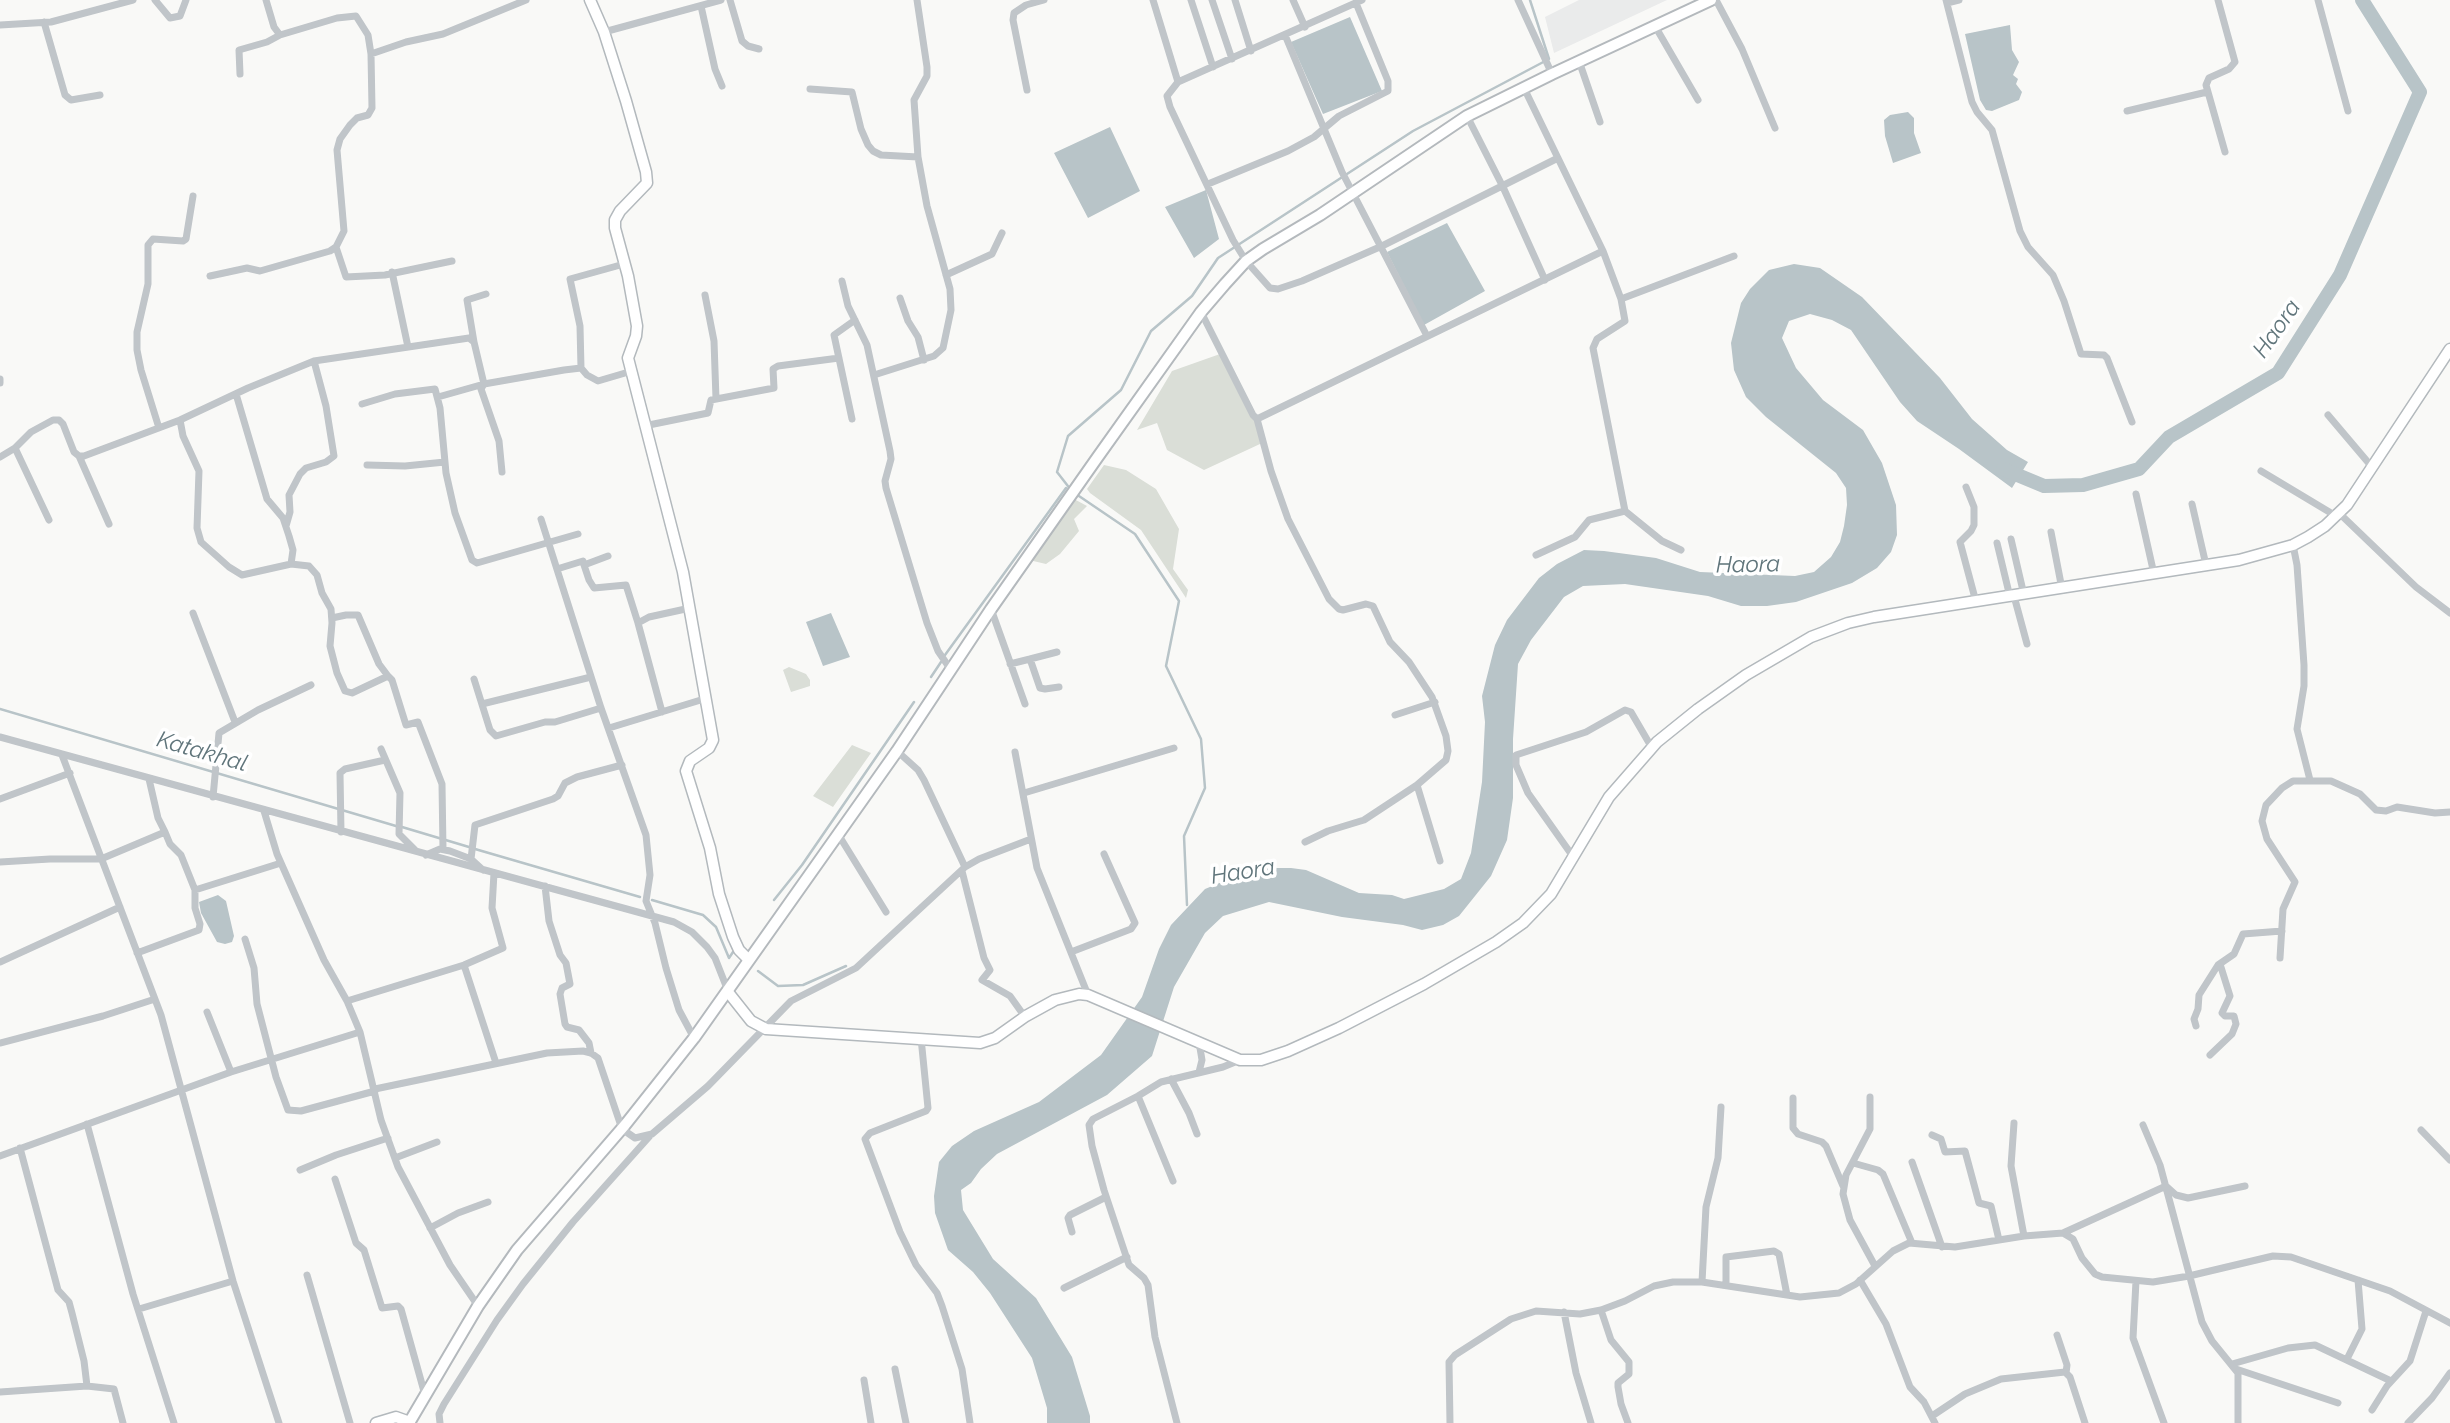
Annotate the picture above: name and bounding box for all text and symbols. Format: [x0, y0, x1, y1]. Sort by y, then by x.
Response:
water label: Haora [2247, 295, 2307, 363]
water label: Haora [1716, 551, 1780, 579]
water label: Katakhal [153, 726, 251, 778]
water label: Haora [1209, 853, 1277, 891]

